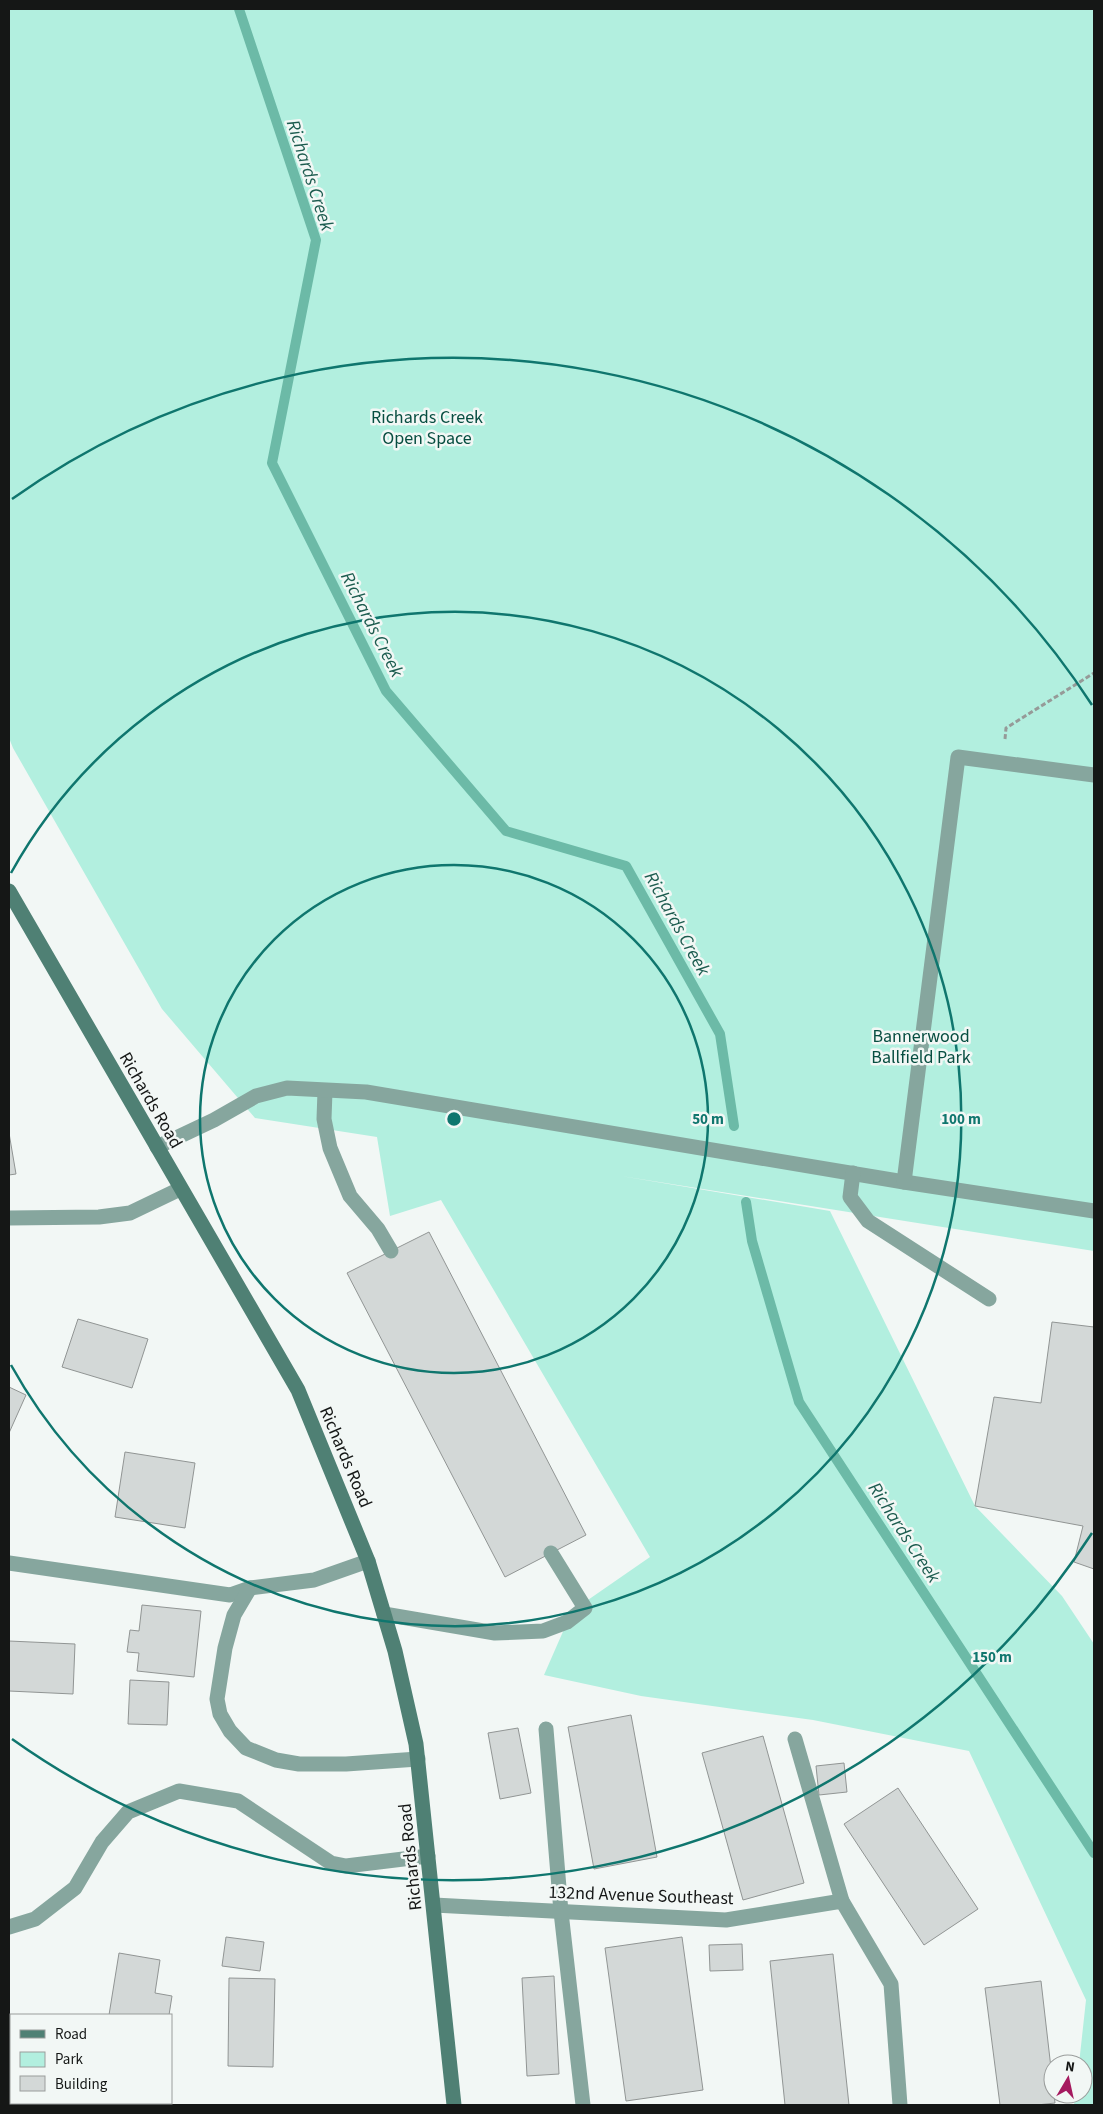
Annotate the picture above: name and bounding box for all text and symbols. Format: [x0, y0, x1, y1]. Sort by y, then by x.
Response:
water label: Richards Creek [279, 116, 341, 235]
park label: Richards Creek Open Space [371, 405, 483, 451]
water label: Richards Creek [333, 567, 410, 683]
water label: Richards Creek [637, 867, 717, 982]
park label: Bannerwood Ballfield Park [871, 1024, 971, 1070]
street label: Richards Road [113, 1047, 188, 1153]
text: 50 m [692, 1109, 724, 1130]
text: 100 m [941, 1109, 981, 1130]
centre of rings [445, 1110, 463, 1128]
street label: Richards Road [313, 1403, 378, 1512]
water label: Richards Creek [861, 1477, 947, 1589]
text: 150 m [972, 1647, 1012, 1668]
street label: Richards Road [392, 1802, 429, 1912]
street label: 132nd Avenue Southeast [548, 1880, 734, 1911]
legend [10, 2014, 172, 2104]
text: Road [55, 2024, 87, 2045]
text: Park [55, 2049, 84, 2070]
north arrow [1043, 2054, 1093, 2104]
text: N [1064, 2057, 1076, 2078]
text: Building [55, 2074, 108, 2095]

